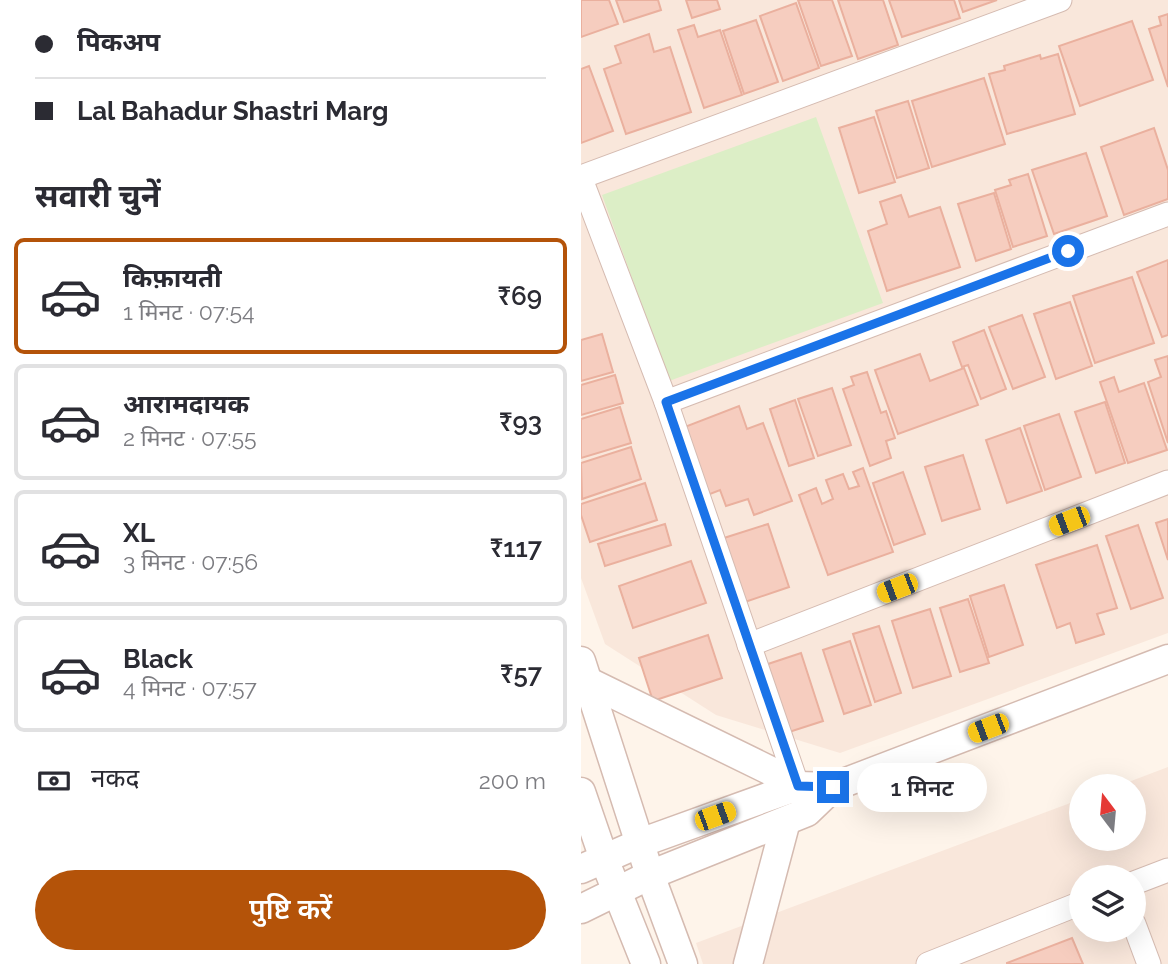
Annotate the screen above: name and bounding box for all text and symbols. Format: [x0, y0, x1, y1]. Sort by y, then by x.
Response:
text: पिकअप [77, 27, 160, 57]
text: Lal Bahadur Shastri Marg [77, 96, 389, 126]
text: सवारी चुनें [35, 177, 160, 214]
route start [1052, 235, 1084, 267]
text: किफ़ायती [123, 263, 222, 293]
icon: car [39, 265, 102, 328]
text: ₹69 [497, 281, 542, 311]
text: 1 मिनट · 07:54 [123, 298, 254, 325]
text: आरामदायक [123, 389, 249, 419]
icon: car [39, 391, 102, 454]
text: ₹93 [499, 407, 542, 437]
text: 2 मिनट · 07:55 [123, 424, 257, 451]
car [1046, 504, 1093, 538]
icon: car [39, 517, 102, 580]
text: XL [123, 518, 155, 548]
text: ₹117 [490, 533, 542, 563]
text: 3 मिनट · 07:56 [123, 548, 258, 575]
car [874, 571, 921, 605]
icon: car [39, 643, 102, 706]
text: Black [123, 644, 193, 674]
text: ₹57 [500, 659, 542, 689]
text: 4 मिनट · 07:57 [123, 674, 257, 701]
car [965, 711, 1012, 745]
icon: cash [35, 762, 73, 800]
callout: 1 मिनट [857, 762, 987, 812]
text: नकद [91, 763, 139, 793]
text: 200 m [479, 767, 546, 794]
route end [817, 771, 849, 803]
text: 1 मिनट [890, 774, 954, 801]
north arrow [1069, 774, 1146, 850]
map controls [1069, 774, 1146, 942]
car [692, 799, 739, 833]
button: layers [1069, 865, 1146, 942]
button: पुष्टि करें [35, 870, 546, 950]

